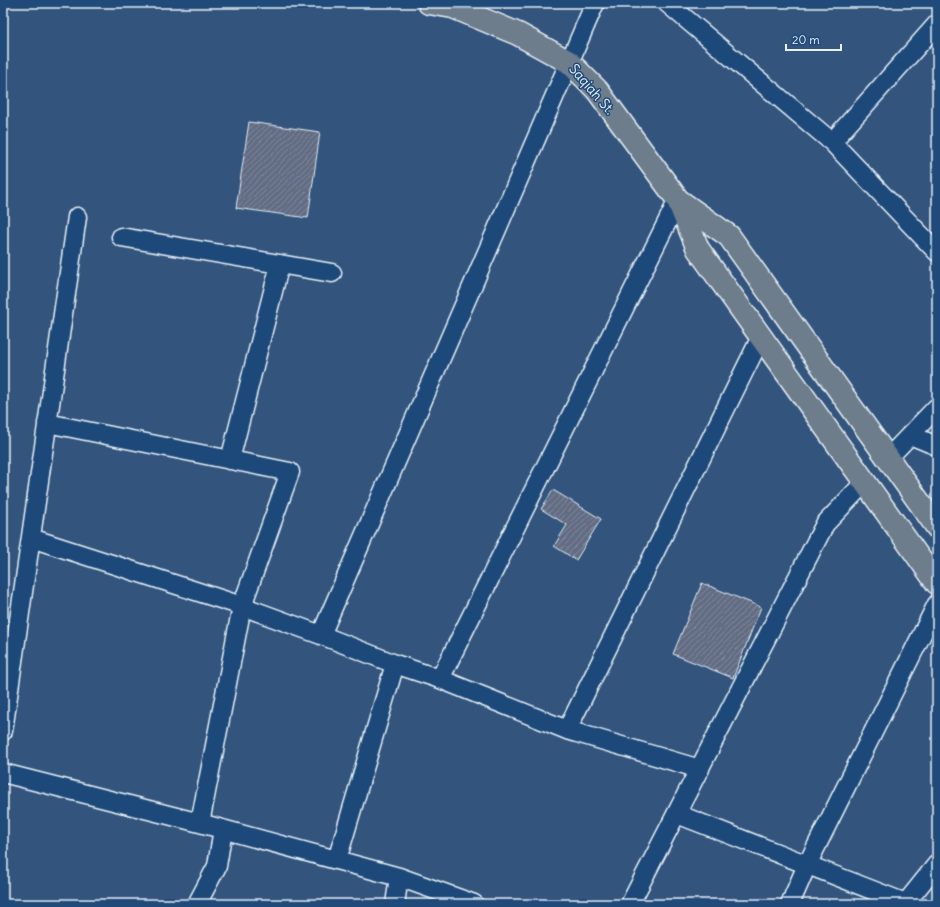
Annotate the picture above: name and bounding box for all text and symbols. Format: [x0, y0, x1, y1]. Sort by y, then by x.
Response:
scale bar [786, 26, 841, 52]
text: 20 m [792, 32, 820, 47]
street label: Saqiah St. [565, 60, 619, 118]

